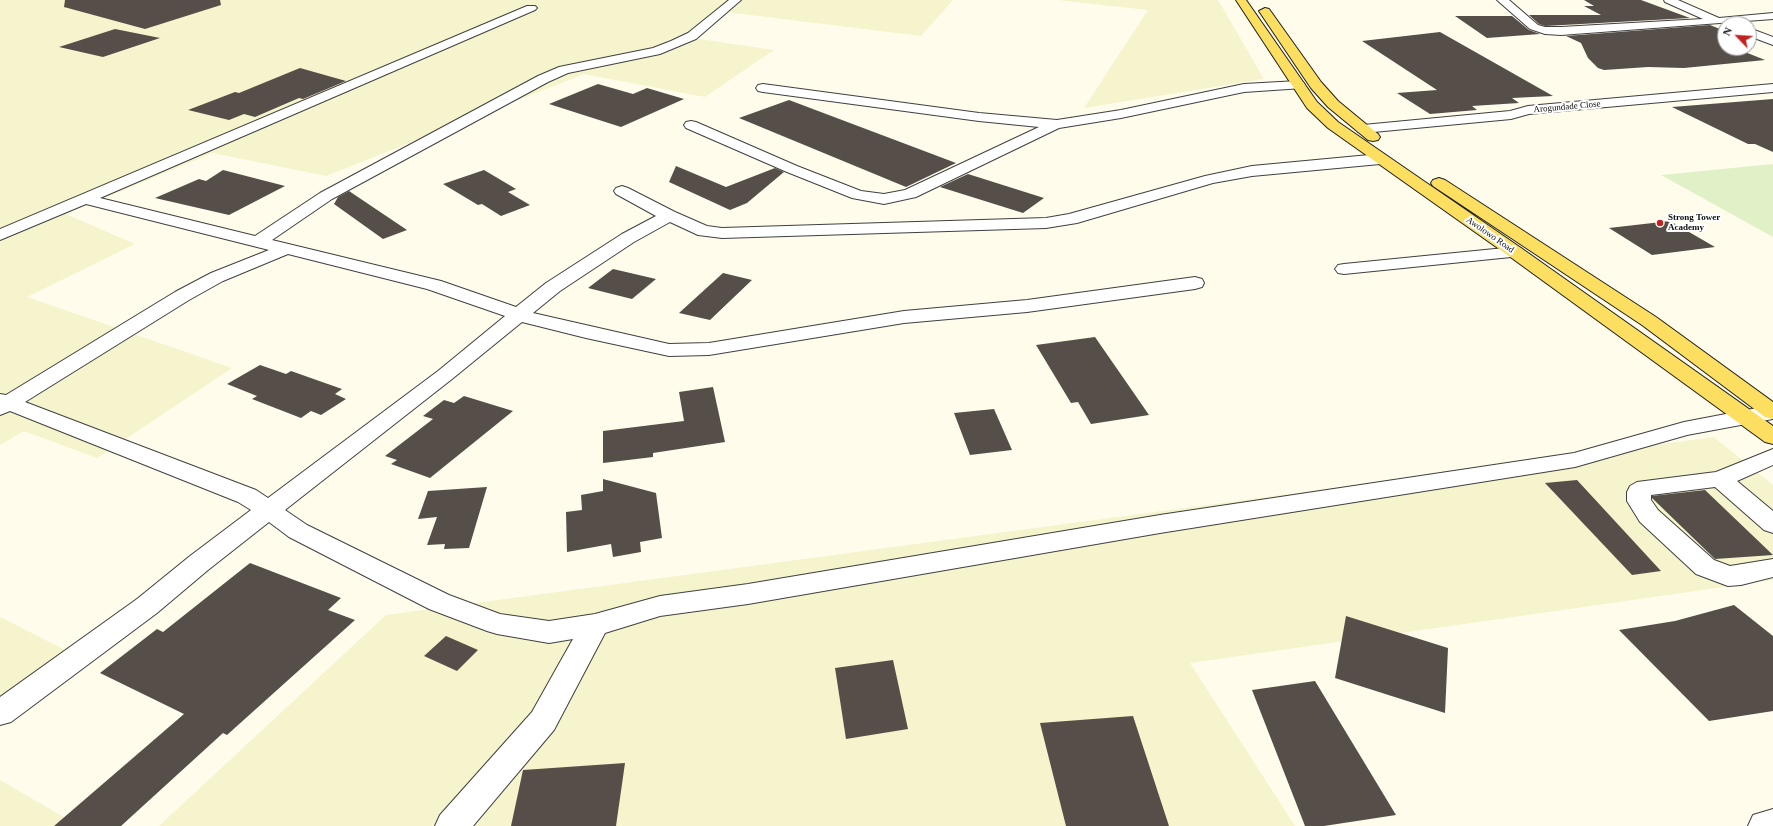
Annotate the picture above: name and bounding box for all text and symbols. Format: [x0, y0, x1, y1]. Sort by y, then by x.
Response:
north arrow [1717, 16, 1757, 56]
text: N [1720, 25, 1734, 37]
street label: Arogundade Close [1533, 99, 1601, 115]
place label: Strong Tower Academy [1668, 213, 1720, 234]
street label: Awolowo Road [1464, 215, 1516, 255]
marker: Strong Tower Academy [1655, 218, 1665, 228]

